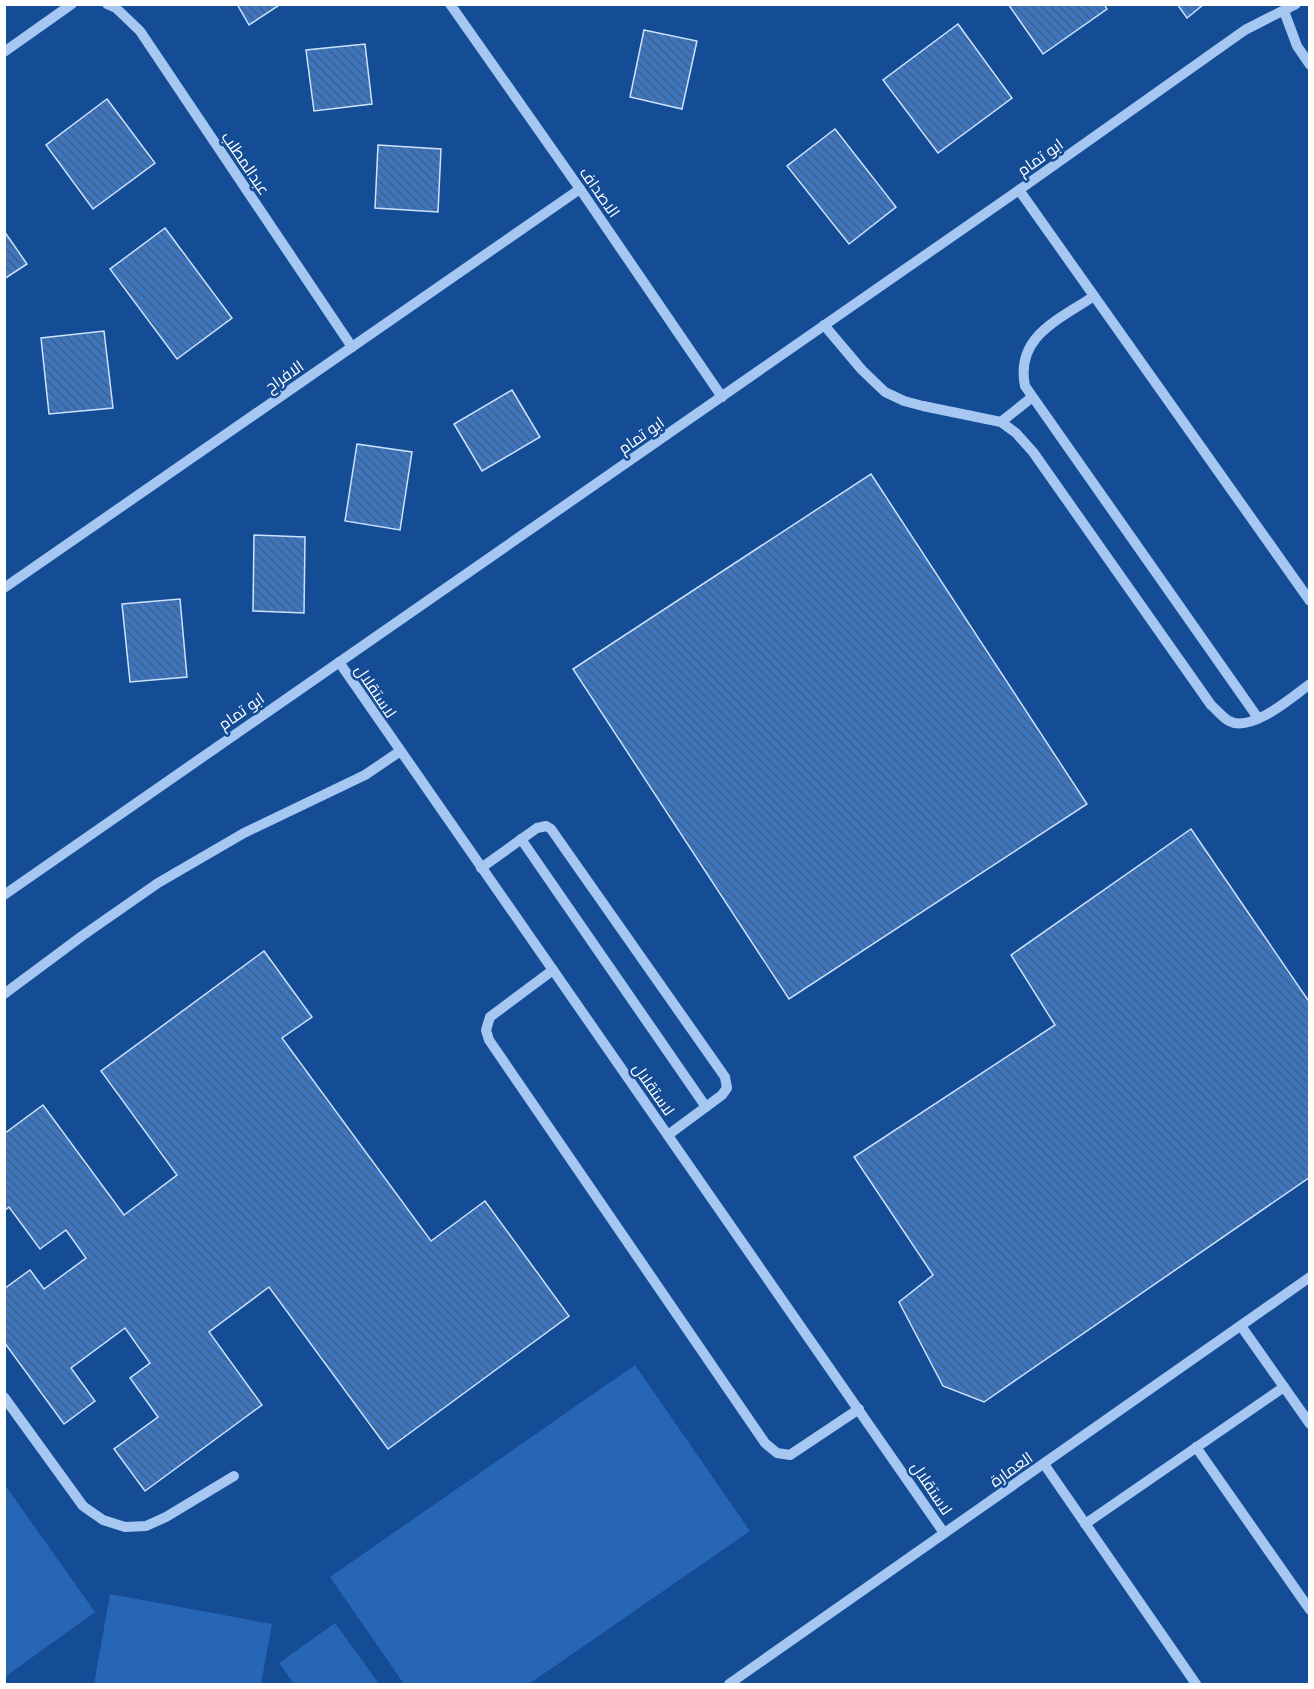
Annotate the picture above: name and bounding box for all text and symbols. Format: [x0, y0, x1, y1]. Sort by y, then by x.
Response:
street label: عبدالمطلب [218, 128, 274, 199]
street label: ابو تمام [1014, 135, 1068, 182]
street label: الاصداف [575, 163, 624, 221]
street label: الافراح [261, 356, 308, 398]
street label: ابو تمام [615, 413, 669, 460]
street label: لاستقلال [350, 661, 400, 722]
street label: ابو تمام [215, 689, 269, 736]
street label: لاستقلال [628, 1059, 679, 1120]
street label: العمارة [986, 1448, 1036, 1491]
street label: لاستقلال [906, 1458, 956, 1519]

